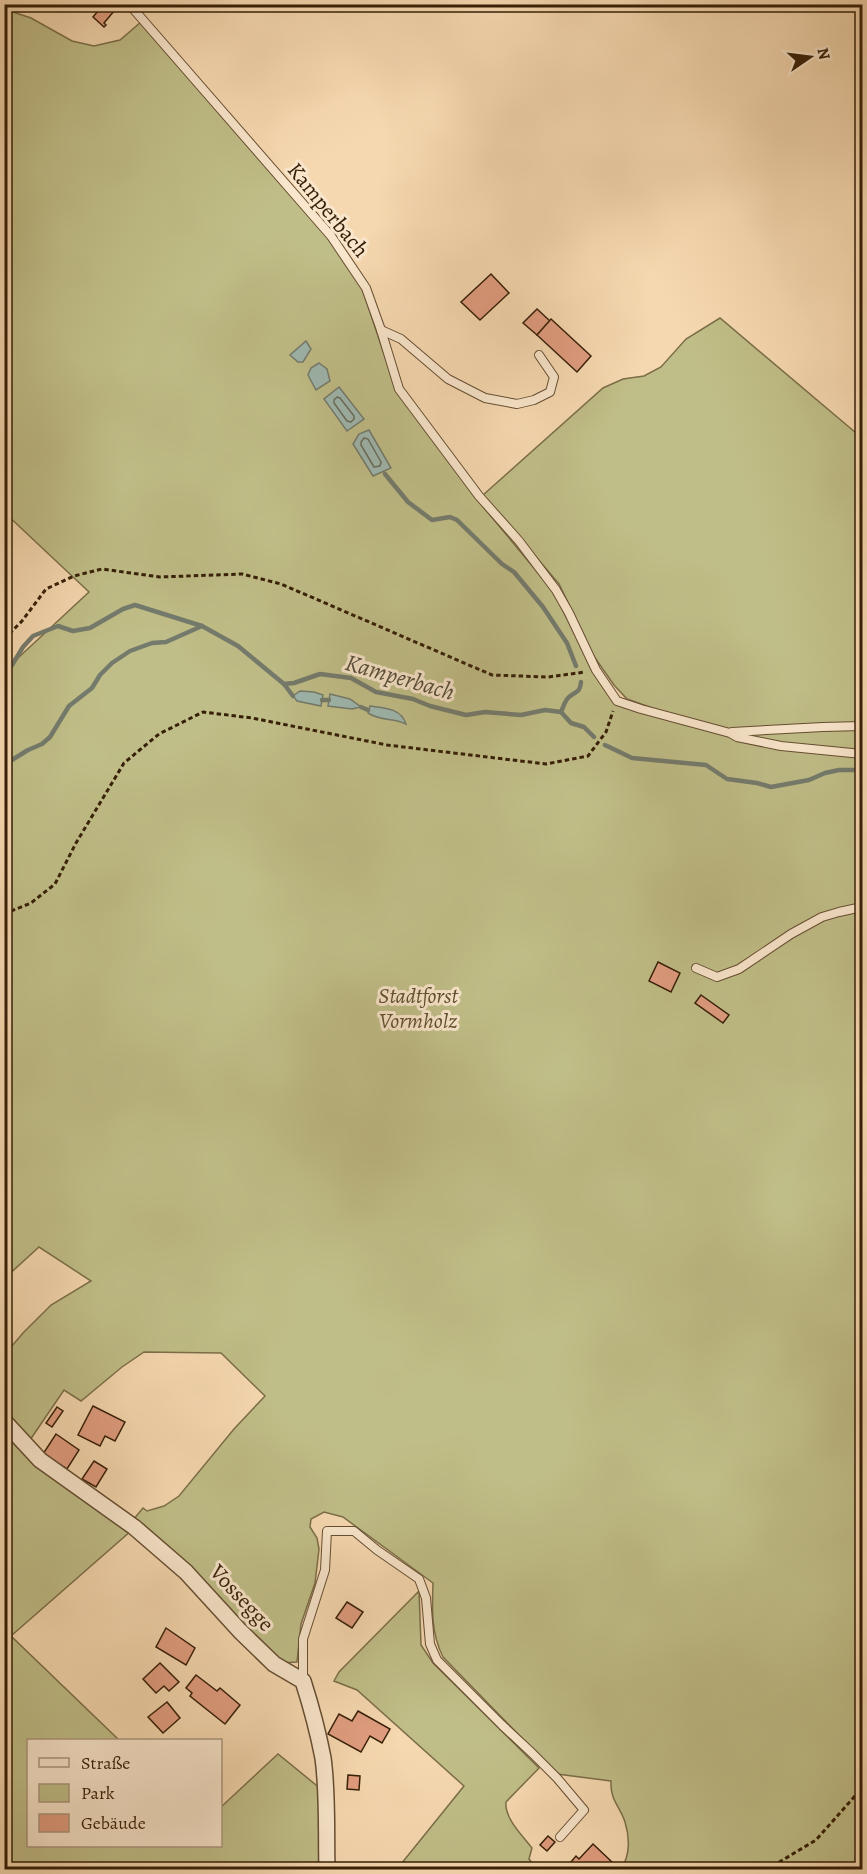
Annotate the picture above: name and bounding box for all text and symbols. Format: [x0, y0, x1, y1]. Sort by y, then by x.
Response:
north arrow [780, 27, 840, 87]
text: N [812, 45, 836, 62]
street label: Kamperbach [280, 156, 376, 264]
water label: Kamperbach [342, 646, 458, 708]
park label: Stadtforst Vormholz [378, 981, 458, 1036]
street label: Vossegge [202, 1557, 281, 1638]
legend [27, 1739, 222, 1847]
text: Straße [81, 1751, 130, 1775]
text: Park [81, 1781, 115, 1805]
text: Gebäude [81, 1811, 146, 1835]

